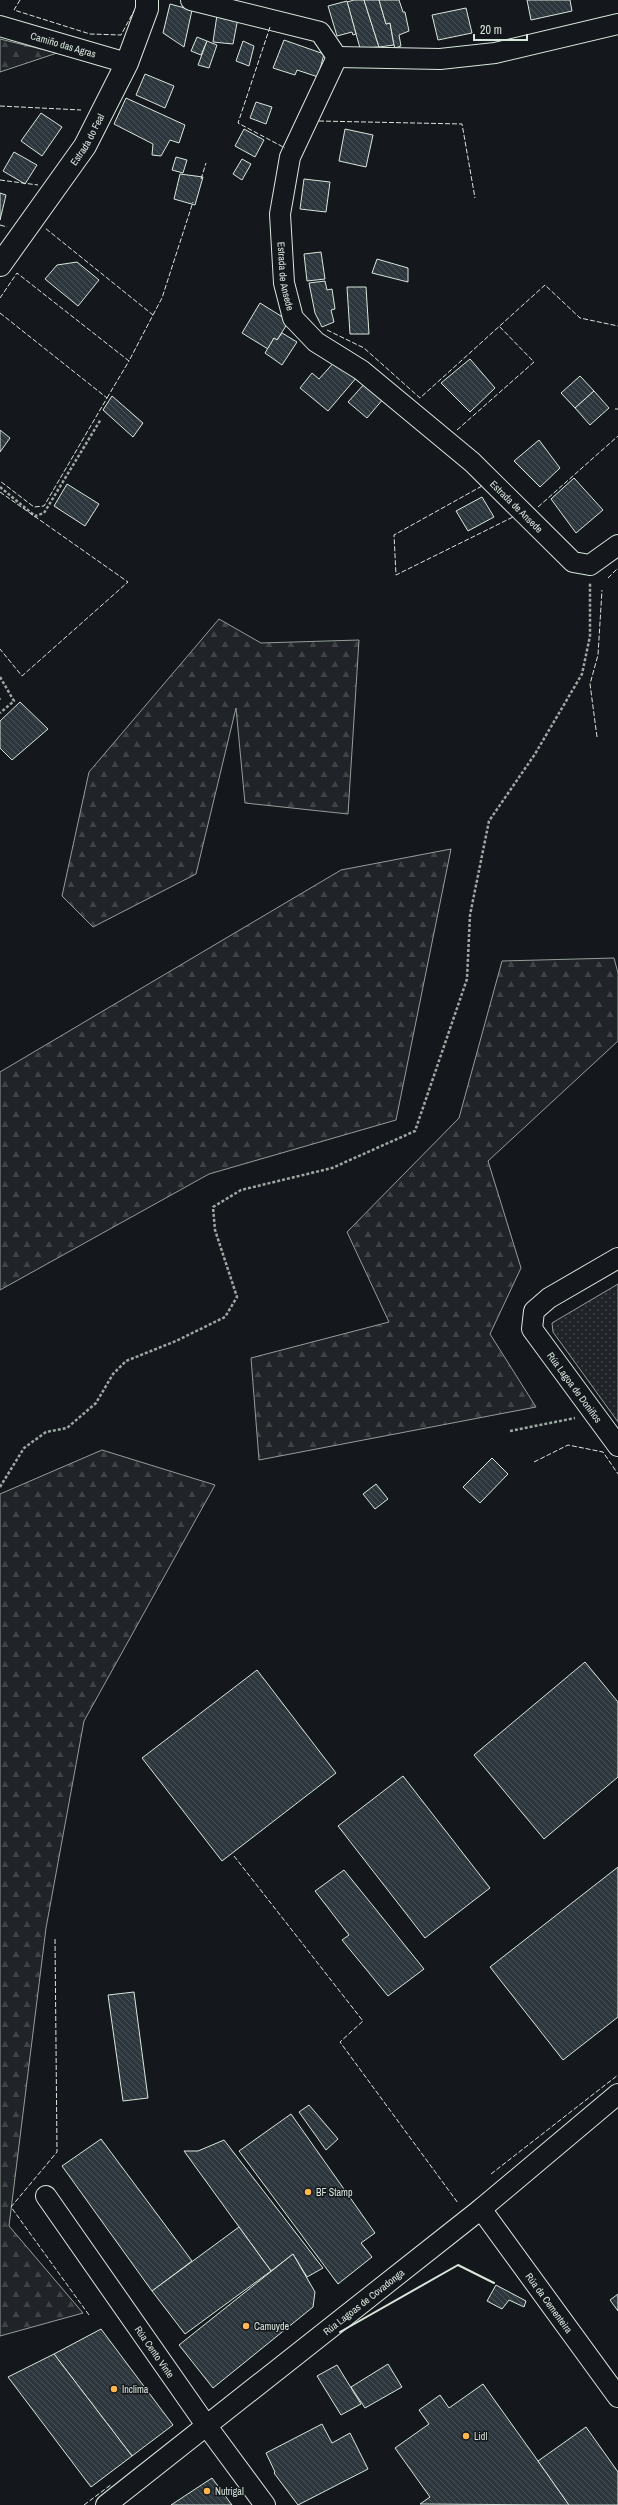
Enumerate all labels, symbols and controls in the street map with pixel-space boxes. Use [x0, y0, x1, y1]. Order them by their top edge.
scale bar [474, 16, 527, 42]
text: 20 m [480, 22, 502, 38]
street label: Camiño das Agras [29, 29, 98, 60]
street label: Estrada do Feal [67, 111, 107, 168]
street label: Estrada de Ansede [275, 241, 297, 312]
street label: Estrada de Ansede [487, 477, 546, 536]
street label: Rúa Lagoa de Doniños [545, 1349, 605, 1425]
place label: BF Stamp [316, 2186, 353, 2199]
marker: BF Stamp [303, 2187, 313, 2197]
street label: Rúa Lagoas de Covadonga [320, 2265, 407, 2338]
street label: Rúa da Cementeira [523, 2270, 576, 2336]
place label: Camuyde [254, 2320, 290, 2333]
marker: Camuyde [241, 2321, 251, 2331]
street label: Rúa Cento Vinte [132, 2323, 178, 2381]
place label: Inclima [122, 2383, 149, 2396]
marker: Inclima [109, 2384, 119, 2394]
place label: Lidl [474, 2430, 487, 2443]
marker: Lidl [461, 2431, 471, 2441]
place label: Nutrigal [215, 2485, 244, 2498]
marker: Nutrigal [202, 2486, 212, 2496]

